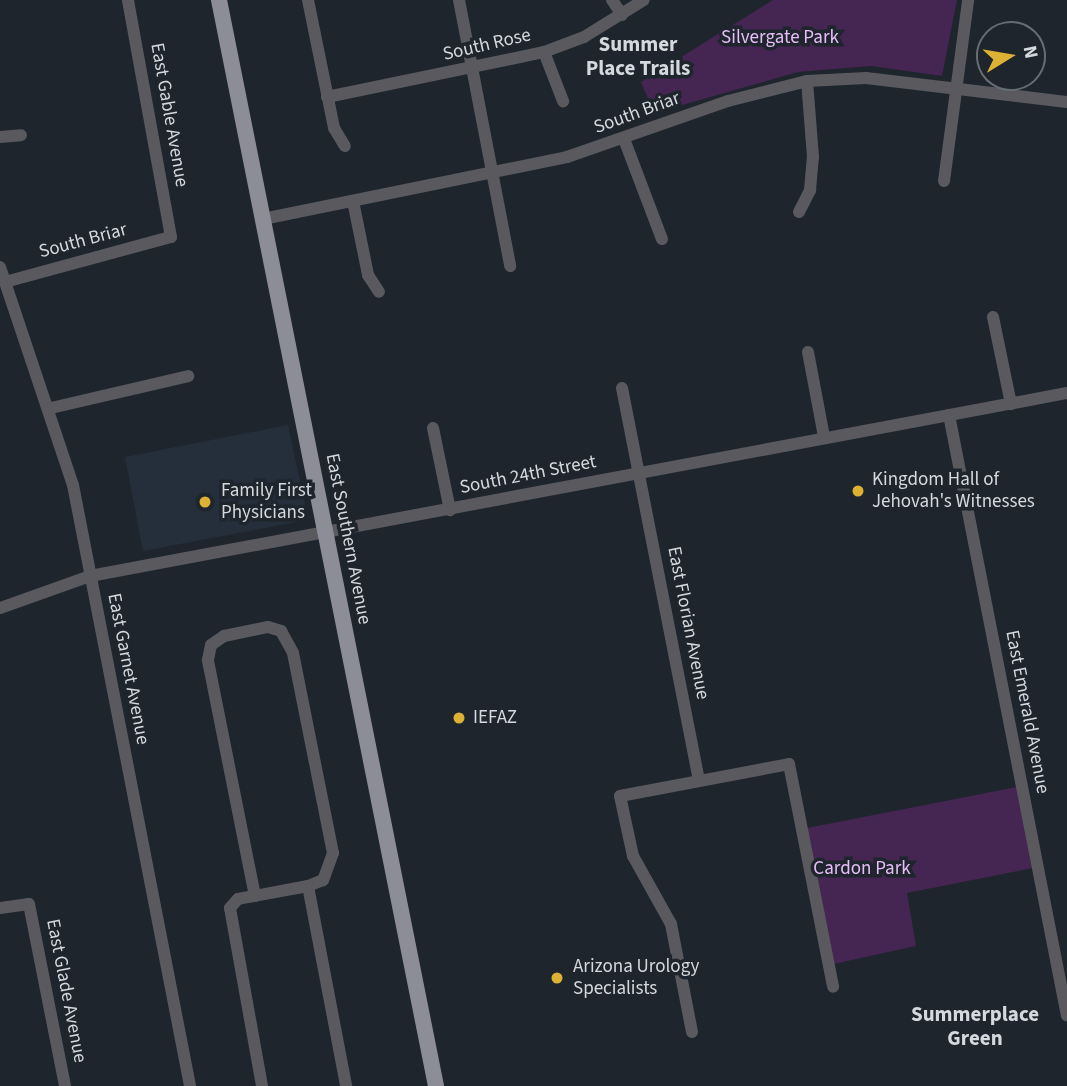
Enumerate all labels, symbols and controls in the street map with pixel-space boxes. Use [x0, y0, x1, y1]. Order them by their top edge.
north arrow [976, 21, 1046, 91]
street label: South Rose [441, 24, 533, 66]
park label: Silvergate Park [721, 27, 839, 49]
district label: Summer Place Trails [586, 31, 690, 81]
street label: East Gable Avenue [145, 41, 193, 189]
text: N [1016, 43, 1045, 61]
street label: South Briar [591, 87, 683, 139]
street label: South Briar [37, 218, 129, 264]
street label: South 24th Street [458, 451, 598, 499]
street label: East Southern Avenue [320, 452, 376, 626]
place label: Kingdom Hall of Jehovah's Witnesses [872, 469, 1035, 513]
place label: Family First Physicians [221, 480, 312, 524]
marker: Kingdom Hall of Jehovah's Witnesses [850, 483, 866, 499]
marker: Family First Physicians [195, 492, 215, 512]
street label: East Florian Avenue [662, 544, 714, 702]
street label: East Garnet Avenue [102, 591, 154, 747]
street label: East Emerald Avenue [1000, 628, 1054, 796]
place label: IEFAZ [473, 707, 517, 729]
marker: IEFAZ [451, 710, 467, 726]
park label: Cardon Park [813, 858, 911, 880]
street label: East Glade Avenue [41, 917, 91, 1065]
place label: Arizona Urology Specialists [573, 956, 699, 1000]
marker: Arizona Urology Specialists [547, 968, 567, 988]
district label: Summerplace Green [911, 1001, 1039, 1051]

